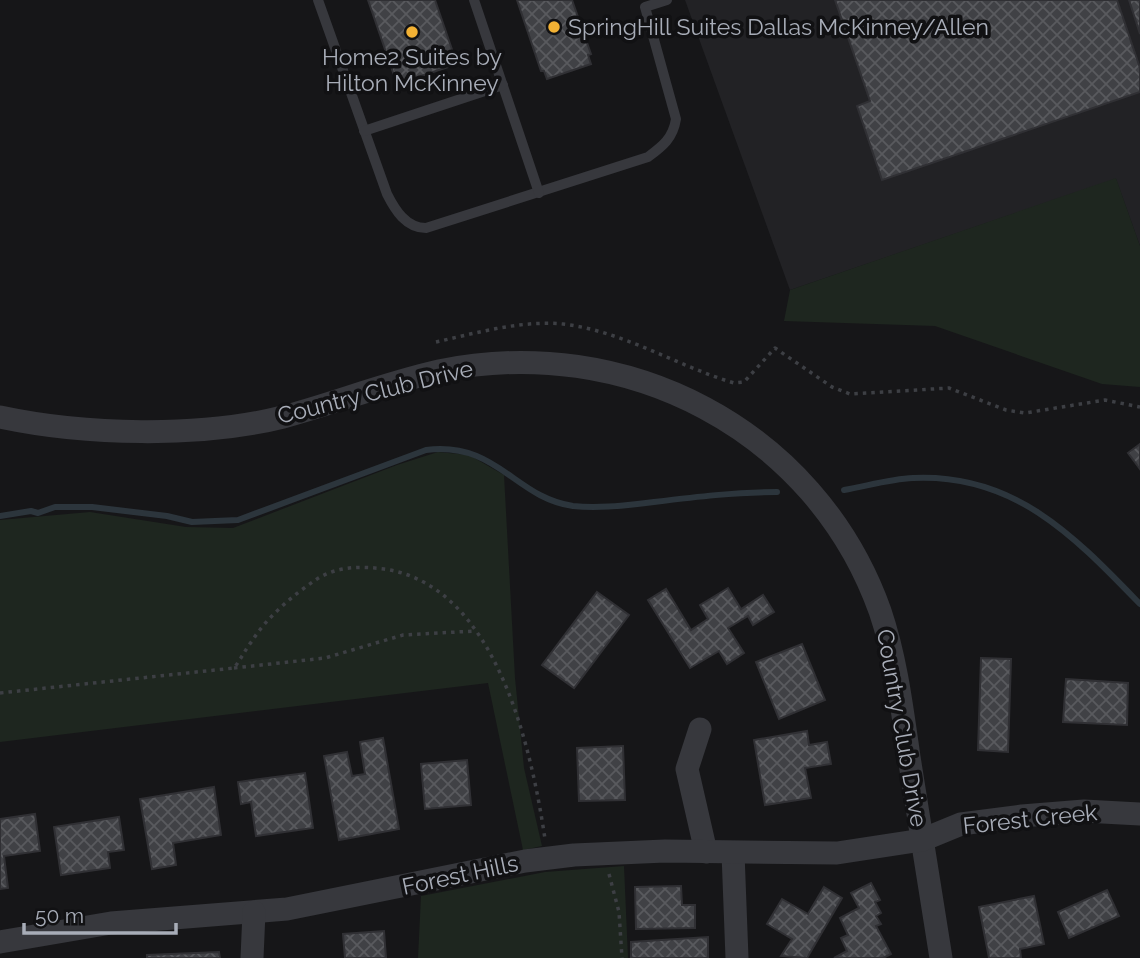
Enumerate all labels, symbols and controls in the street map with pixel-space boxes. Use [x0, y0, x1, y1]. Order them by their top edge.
place label: SpringHill Suites Dallas McKinney/Allen [568, 13, 989, 40]
marker: SpringHill Suites Dallas McKinney/Allen [546, 19, 562, 35]
marker: Home2 Suites by Hilton McKinney [404, 24, 420, 40]
place label: Home2 Suites by Hilton McKinney [322, 43, 502, 96]
street label: Country Club Drive [274, 354, 475, 429]
street label: Country Club Drive [872, 627, 933, 829]
street label: Forest Creek [961, 798, 1099, 839]
street label: Forest Hills [399, 849, 520, 900]
scale bar [24, 892, 177, 936]
text: 50 m [35, 903, 84, 928]

